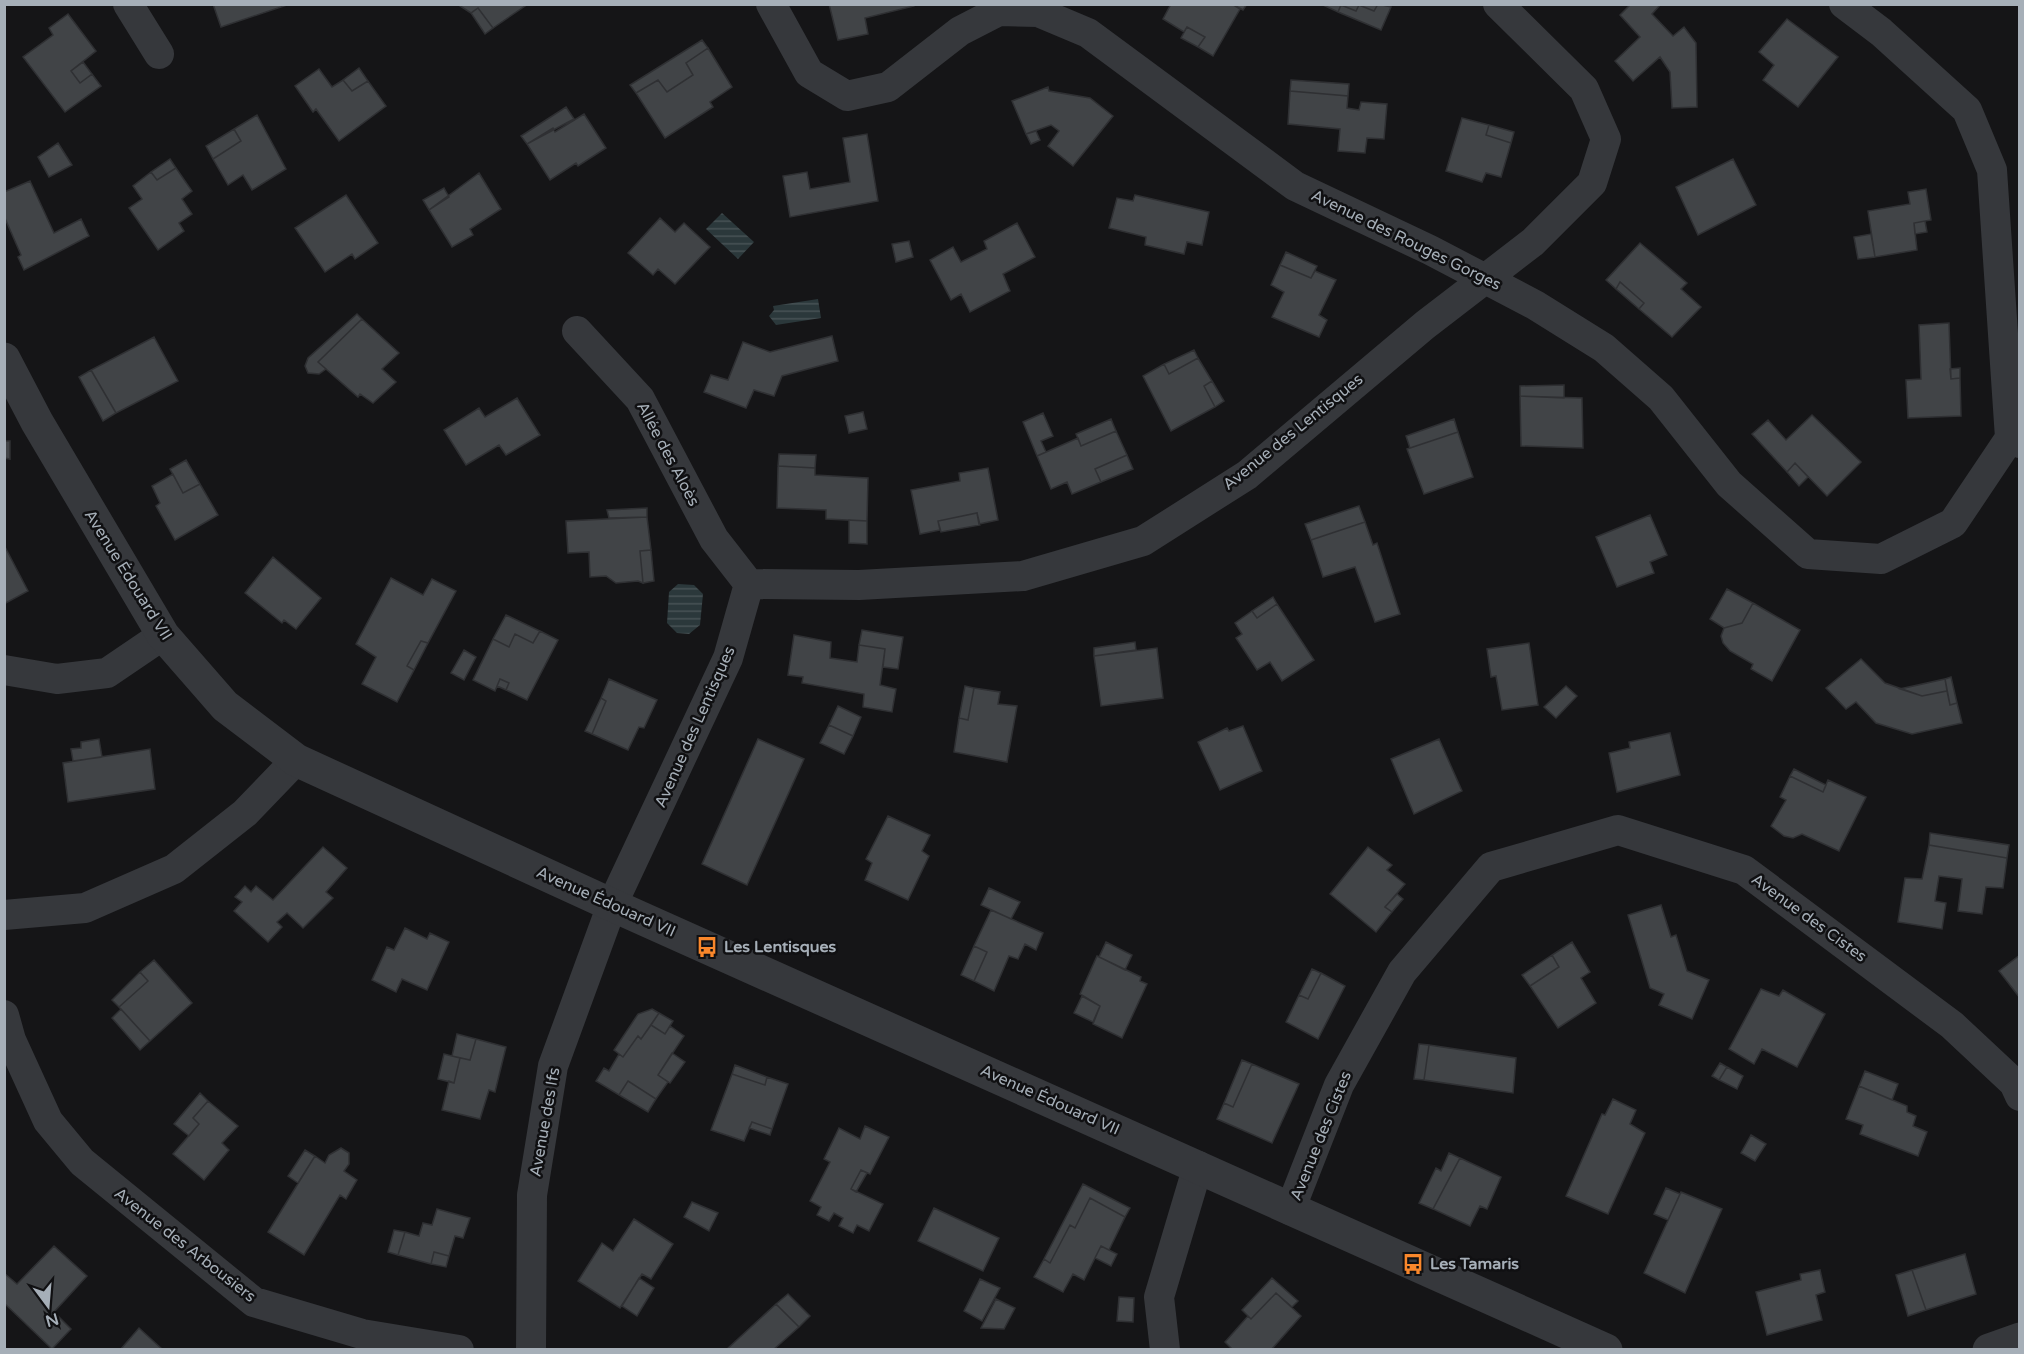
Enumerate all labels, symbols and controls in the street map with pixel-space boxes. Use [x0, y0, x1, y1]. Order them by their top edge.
street label: Avenue des Rouges Gorges [1308, 185, 1504, 295]
street label: Avenue des Lentisques [1219, 369, 1367, 495]
street label: Allée des Aloès [632, 398, 704, 510]
street label: Avenue Édouard VII [80, 506, 176, 644]
street label: Avenue des Lentisques [650, 643, 740, 811]
street label: Avenue Édouard VII [533, 862, 679, 942]
street label: Avenue des Cistes [1747, 869, 1871, 967]
bus stop icon: Les Lentisques [695, 935, 719, 959]
place label: Les Lentisques [724, 937, 837, 957]
street label: Avenue Édouard VII [977, 1060, 1123, 1140]
street label: Avenue des Ifs [526, 1066, 564, 1178]
street label: Avenue des Cistes [1286, 1068, 1356, 1204]
street label: Avenue des Arbousiers [110, 1183, 260, 1307]
bus stop icon: Les Tamaris [1401, 1252, 1425, 1276]
place label: Les Tamaris [1430, 1254, 1519, 1274]
north arrow [18, 1276, 78, 1336]
text: N [43, 1308, 61, 1331]

